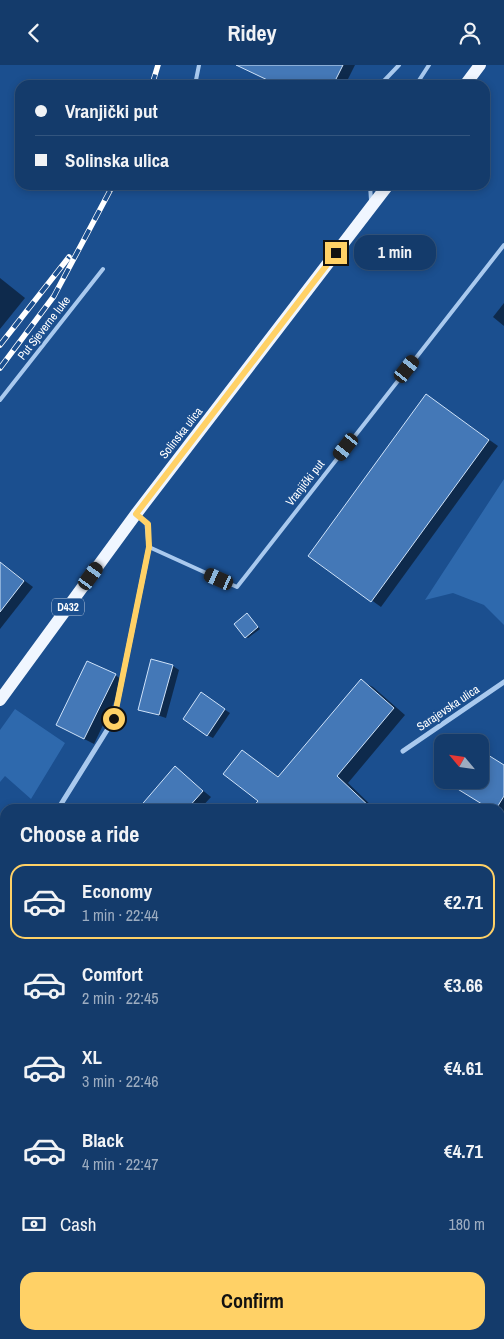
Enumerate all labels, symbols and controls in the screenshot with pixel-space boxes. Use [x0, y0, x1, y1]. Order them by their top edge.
text: Ridey [227, 18, 277, 48]
icon: back [20, 19, 48, 47]
icon: person [456, 19, 484, 47]
text: Vranjički put [65, 98, 158, 124]
text: Solinska ulica [65, 147, 169, 173]
callout: 1 min [354, 235, 436, 271]
text: 1 min [378, 241, 412, 263]
route end [325, 242, 347, 264]
street label: Put Sjeverne luke [14, 293, 74, 363]
car [391, 353, 422, 385]
street label: Solinska ulica [156, 404, 206, 462]
car [330, 431, 361, 463]
street label: Vranjički put [282, 456, 328, 509]
car [76, 559, 105, 593]
car [202, 566, 235, 592]
road number: D432 [52, 599, 84, 615]
street label: Sarajevska ulica [414, 681, 483, 735]
route start [103, 708, 125, 730]
north arrow [434, 734, 489, 789]
map controls [434, 734, 489, 789]
text: Choose a ride [20, 819, 139, 849]
text: Economy [82, 878, 152, 904]
icon: car [22, 879, 67, 924]
text: €2.71 [444, 889, 483, 915]
text: 1 min · 22:44 [82, 904, 159, 926]
text: Comfort [82, 961, 143, 987]
icon: car [22, 962, 67, 1007]
text: €3.66 [444, 972, 483, 998]
text: 2 min · 22:45 [82, 987, 159, 1009]
text: XL [82, 1044, 102, 1070]
icon: car [22, 1045, 67, 1090]
text: €4.61 [444, 1055, 483, 1081]
text: 3 min · 22:46 [82, 1070, 159, 1092]
text: Black [82, 1127, 124, 1153]
icon: car [22, 1128, 67, 1173]
text: €4.71 [444, 1138, 483, 1164]
text: 4 min · 22:47 [82, 1153, 159, 1175]
icon: cash [20, 1210, 48, 1238]
text: Cash [60, 1211, 96, 1237]
text: 180 m [449, 1213, 485, 1235]
button: Confirm [20, 1272, 485, 1330]

